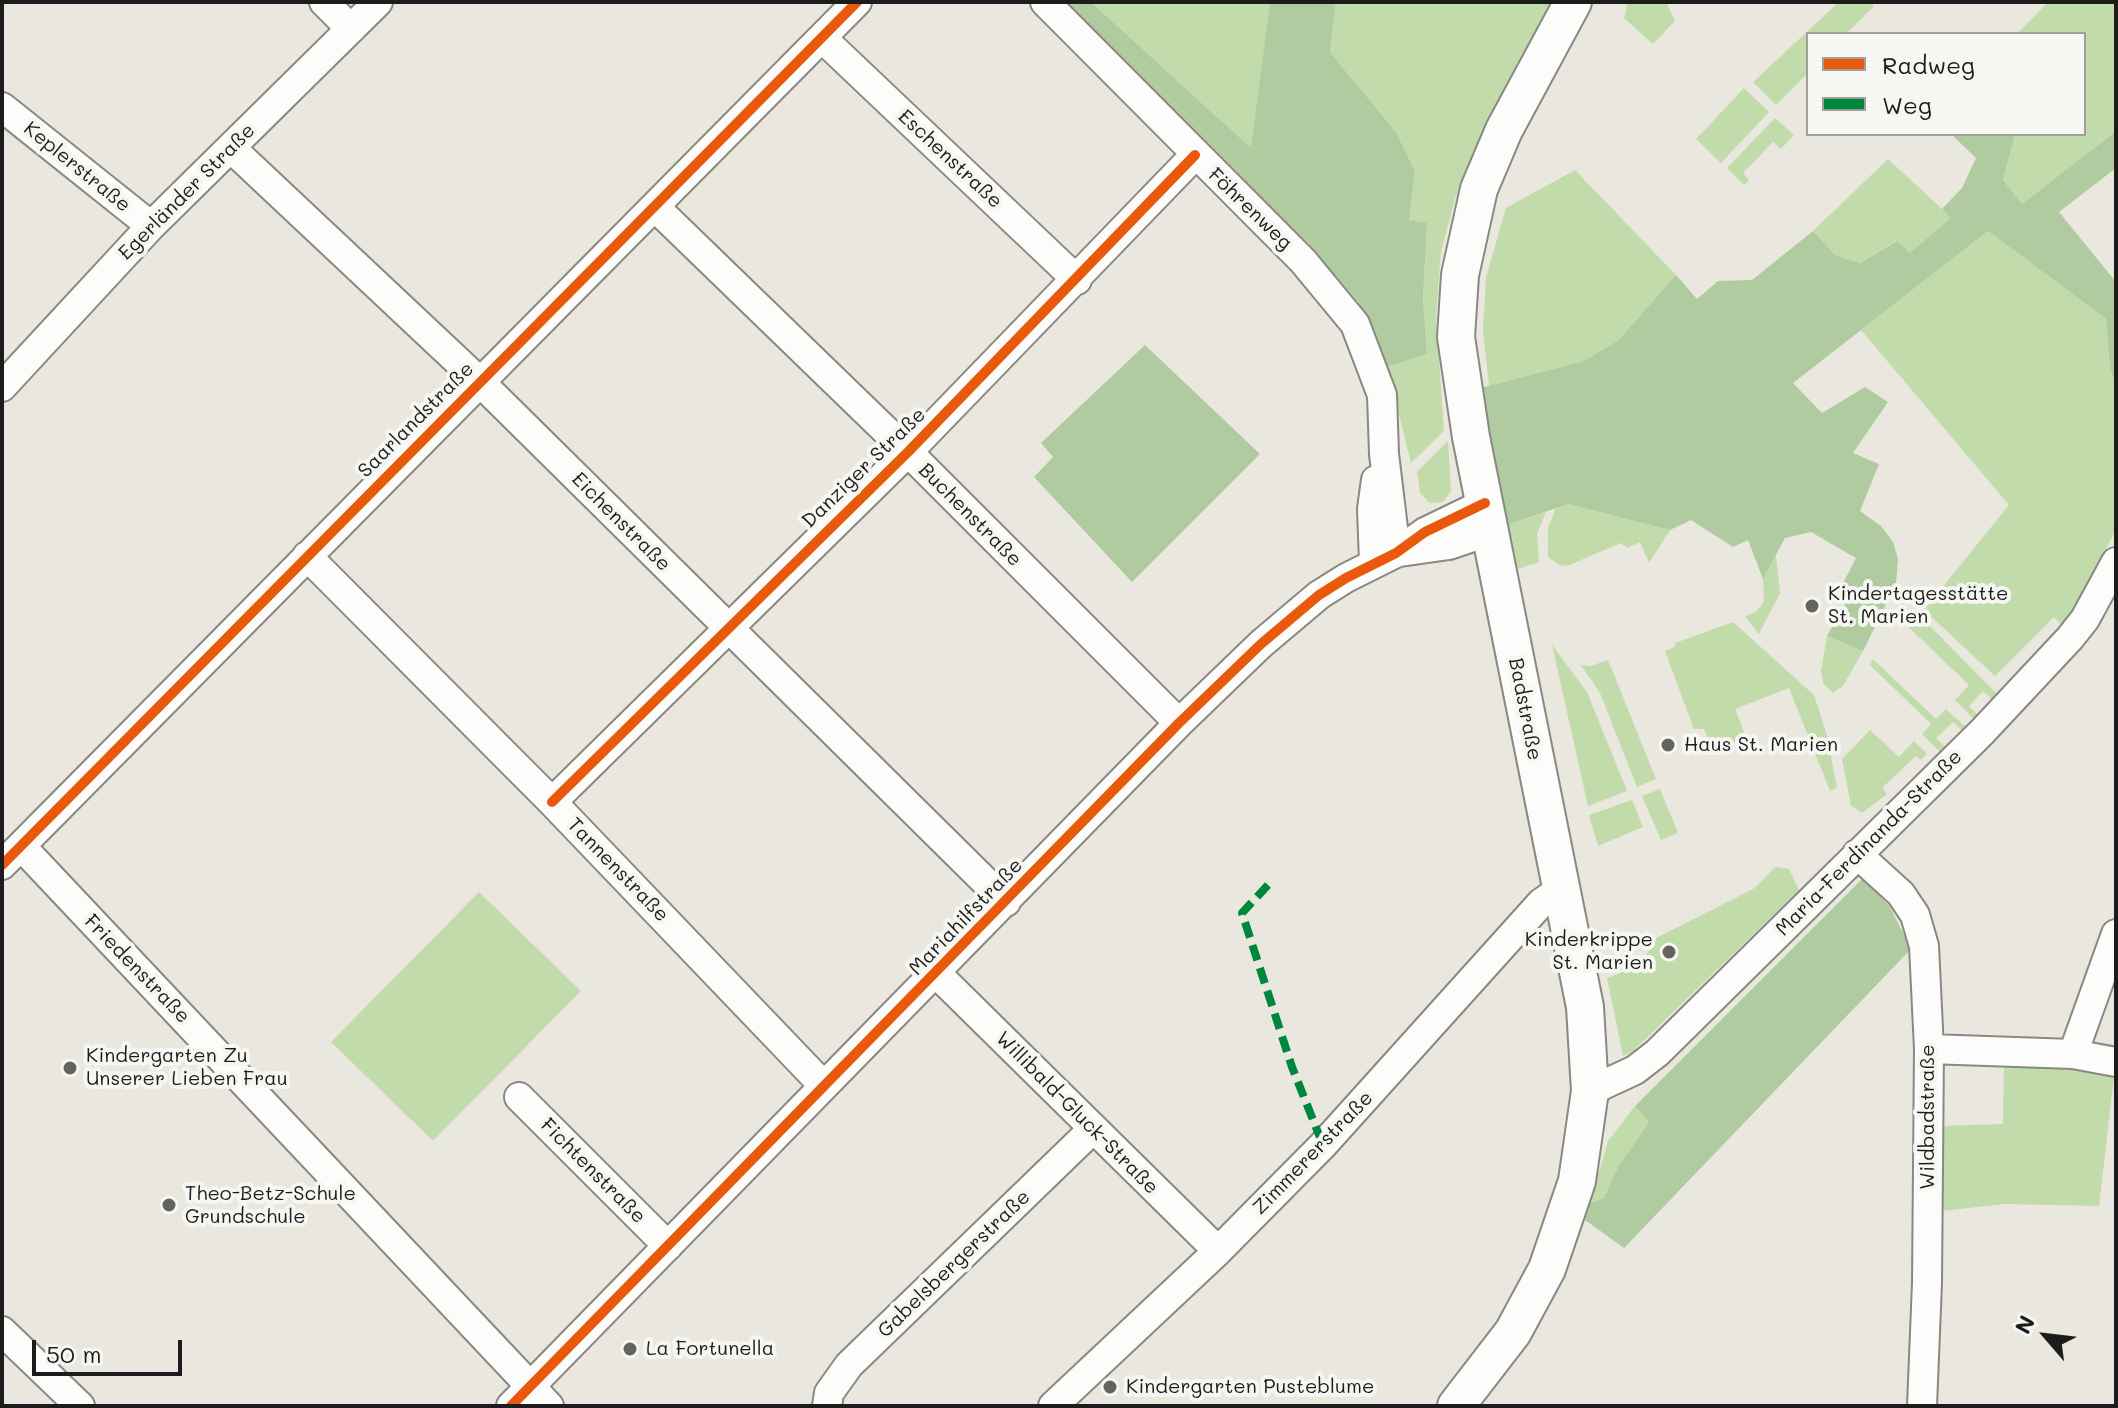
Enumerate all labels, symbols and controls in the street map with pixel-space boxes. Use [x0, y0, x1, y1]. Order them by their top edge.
legend [1806, 32, 2086, 136]
text: Radweg [1882, 49, 1975, 80]
text: Weg [1882, 89, 1932, 120]
street label: Eschenstraße [893, 105, 1007, 213]
street label: Keplerstraße [19, 117, 135, 217]
street label: Egerländer Straße [114, 119, 260, 265]
street label: Föhrenweg [1203, 163, 1297, 255]
street label: Saarlandstraße [353, 357, 479, 483]
street label: Danziger Straße [797, 403, 931, 533]
street label: Buchenstraße [913, 458, 1027, 572]
street label: Eichenstraße [566, 467, 676, 577]
place label: Kindertagesstätte St. Marien [1828, 582, 2008, 629]
marker: Kindertagesstätte St. Marien [1803, 597, 1821, 615]
street label: Badstraße [1503, 656, 1547, 762]
place label: Haus St. Marien [1684, 733, 1838, 757]
marker: Haus St. Marien [1659, 736, 1677, 754]
street label: Maria-Ferdinanda-Straße [1771, 745, 1967, 941]
street label: Tannenstraße [562, 813, 674, 927]
street label: Mariahilfstraße [904, 854, 1028, 980]
street label: Friedenstraße [79, 910, 195, 1028]
place label: Kinderkrippe St. Marien [1525, 928, 1653, 975]
marker: Kinderkrippe St. Marien [1660, 943, 1678, 961]
street label: Willibald-Gluck-Straße [991, 1027, 1163, 1199]
place label: Kindergarten Zu Unserer Lieben Frau [86, 1044, 288, 1091]
street label: Wildbadstraße [1916, 1044, 1940, 1190]
marker: Kindergarten Zu Unserer Lieben Frau [61, 1059, 79, 1077]
street label: Zimmererstraße [1248, 1086, 1378, 1220]
street label: Fichtenstraße [535, 1113, 651, 1229]
place label: Theo-Betz-Schule Grundschule [185, 1182, 356, 1229]
street label: Gabelsbergerstraße [873, 1185, 1035, 1343]
marker: Theo-Betz-Schule Grundschule [160, 1196, 178, 1214]
north arrow [2006, 1296, 2086, 1376]
text: N [2008, 1310, 2041, 1339]
scale bar [36, 1324, 186, 1374]
place label: La Fortunella [646, 1337, 774, 1361]
text: 50 m [46, 1338, 102, 1369]
marker: La Fortunella [621, 1340, 639, 1358]
place label: Kindergarten Pusteblume [1126, 1375, 1374, 1399]
marker: Kindergarten Pusteblume [1101, 1378, 1119, 1396]

